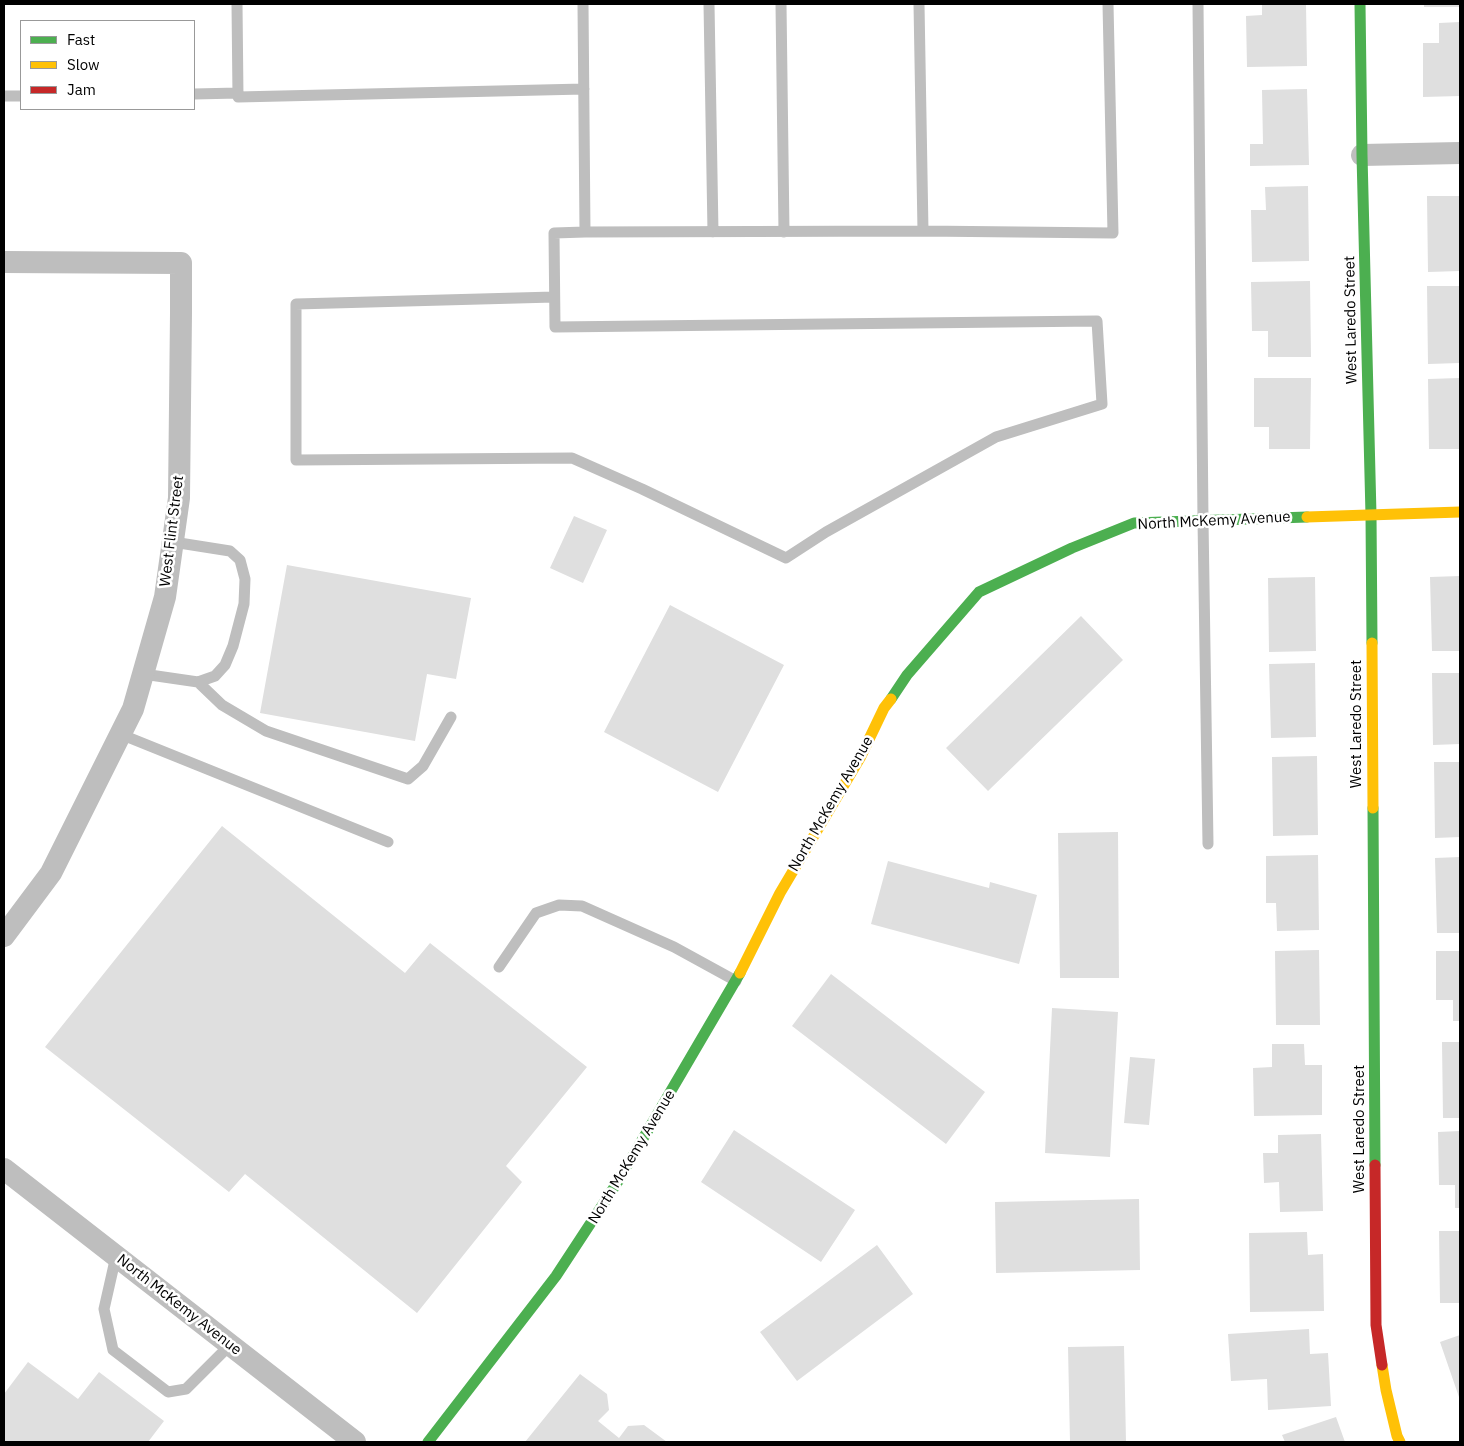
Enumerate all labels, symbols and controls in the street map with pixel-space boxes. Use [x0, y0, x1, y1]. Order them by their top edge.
legend [20, 20, 195, 110]
text: Fast [67, 30, 95, 49]
text: Slow [67, 55, 100, 74]
text: Jam [67, 80, 96, 99]
street label: West Laredo Street [1341, 256, 1361, 384]
street label: West Flint Street [156, 474, 188, 588]
street label: North McKemy Avenue [1137, 508, 1291, 534]
street label: West Laredo Street [1348, 660, 1366, 788]
street label: North McKemy Avenue [785, 733, 877, 875]
street label: West Laredo Street [1351, 1065, 1369, 1193]
street label: North McKemy Avenue [585, 1087, 679, 1227]
street label: North McKemy Avenue [113, 1251, 245, 1359]

